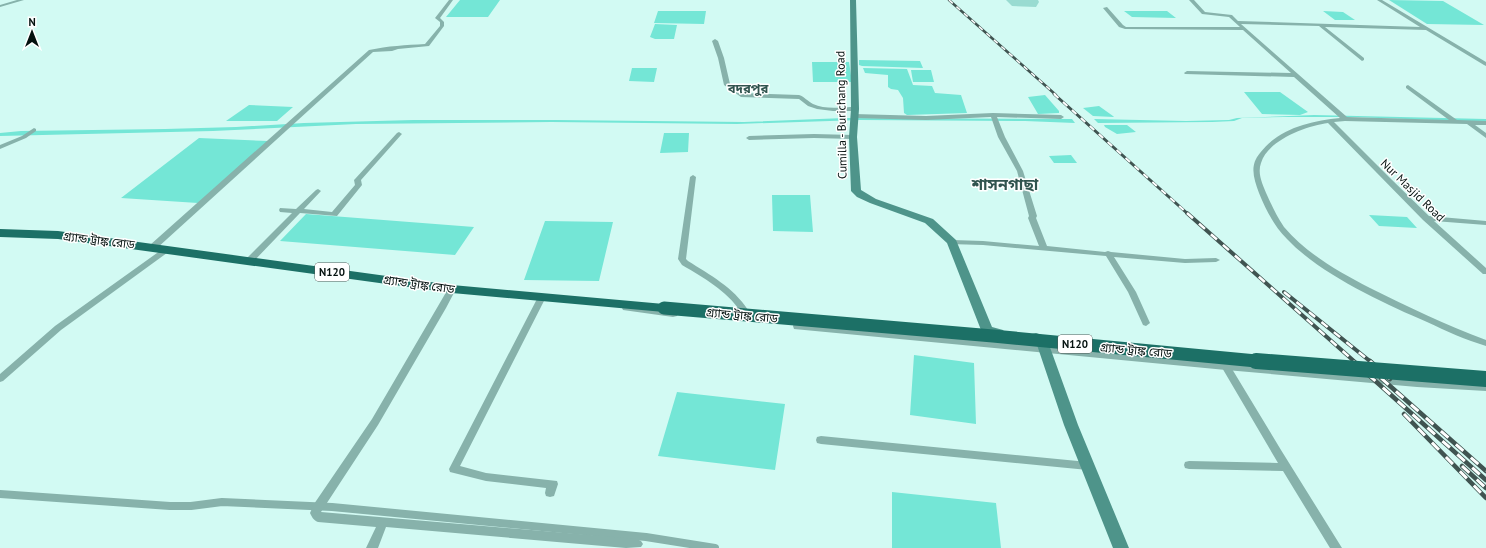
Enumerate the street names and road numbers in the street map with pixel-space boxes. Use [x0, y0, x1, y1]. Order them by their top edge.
street label: Cumilla - Burichang Road [832, 51, 850, 179]
street label: Nur Masjid Road [1378, 155, 1448, 225]
street label: গ্র্যান্ড ট্রাঙ্ক রোড [62, 228, 136, 252]
road number: N120 [315, 263, 349, 281]
street label: গ্র্যান্ড ট্রাঙ্ক রোড [382, 272, 456, 297]
street label: গ্র্যান্ড ট্রাঙ্ক রোড [705, 304, 779, 326]
road number: N120 [1058, 335, 1092, 353]
street label: গ্র্যান্ড ট্রাঙ্ক রোড [1099, 339, 1173, 361]

